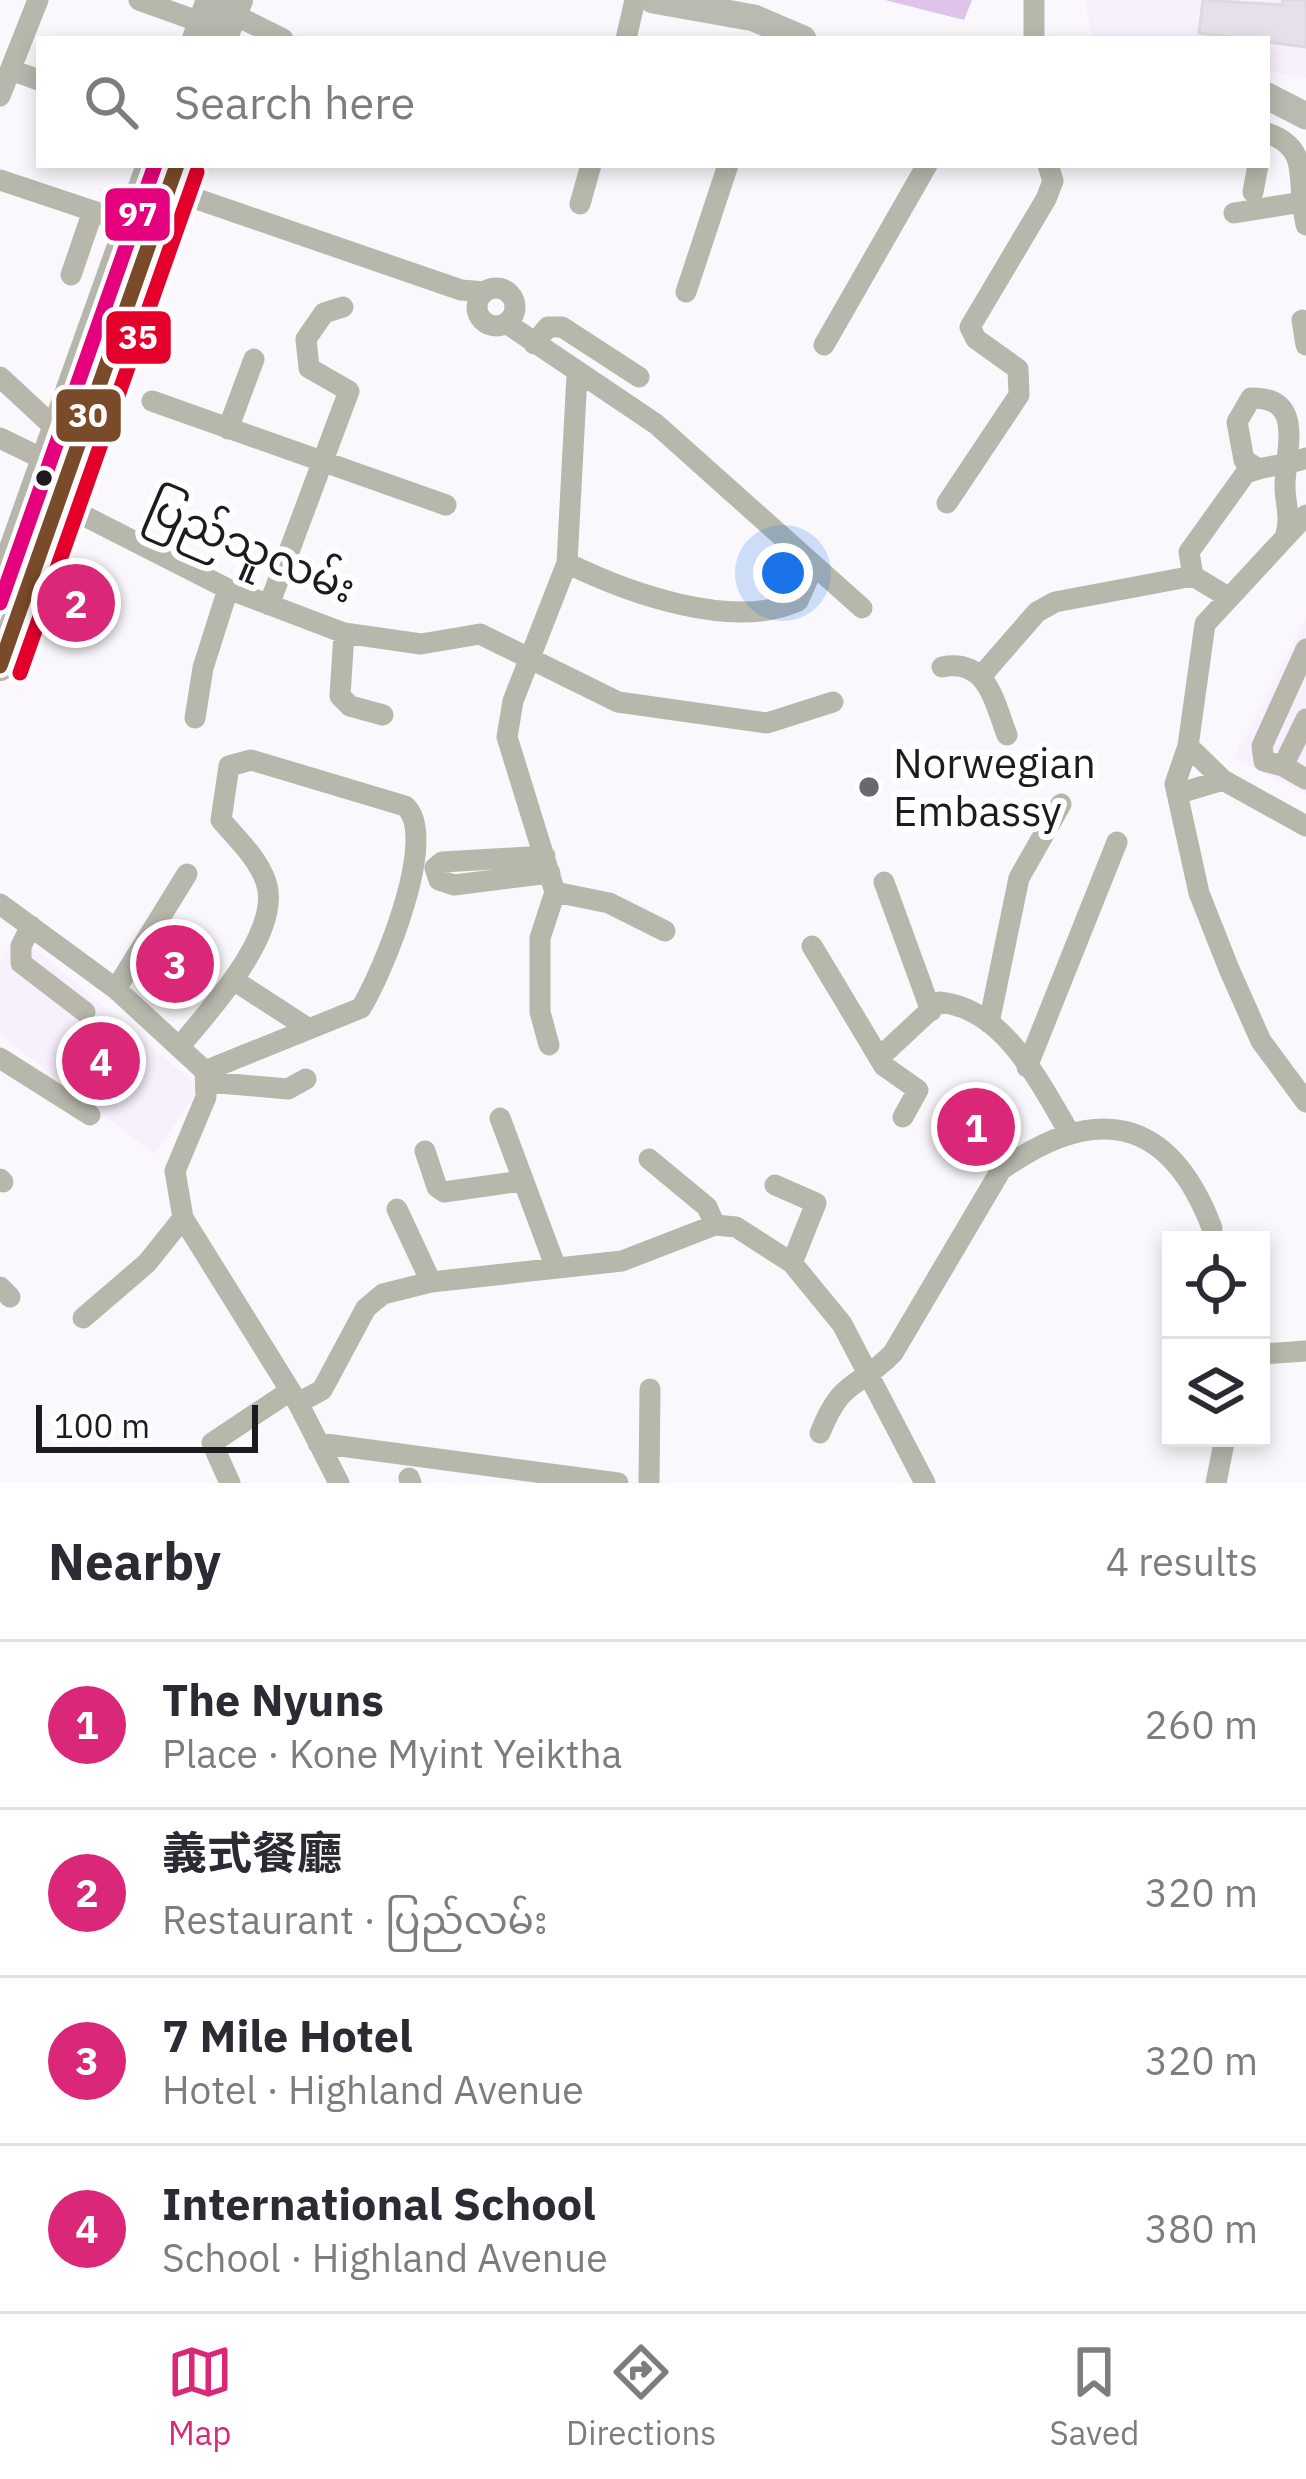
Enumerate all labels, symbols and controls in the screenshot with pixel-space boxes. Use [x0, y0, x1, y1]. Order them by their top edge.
search box [36, 36, 1270, 168]
icon: search [78, 69, 144, 135]
text: Search here [174, 73, 415, 131]
line badge: 97 [103, 186, 172, 243]
text: 97 [118, 192, 158, 235]
line badge: 35 [104, 309, 173, 366]
text: 35 [118, 315, 158, 358]
line badge: 30 [54, 387, 123, 444]
text: 30 [68, 393, 108, 436]
unlabelled marker [33, 467, 55, 489]
street label: ပြည်သူလမ်း [135, 478, 364, 623]
your location [753, 543, 813, 603]
pin: 2 [37, 558, 115, 648]
place label: Norwegian Embassy [893, 735, 1096, 838]
marker: Norwegian Embassy [856, 774, 882, 800]
pin: 3 [136, 919, 214, 1009]
pin: 4 [62, 1016, 140, 1106]
pin: 1 [937, 1082, 1015, 1172]
map controls [1162, 1231, 1270, 1447]
button: locate [1162, 1231, 1270, 1339]
button: layers [1162, 1339, 1270, 1447]
scale bar [36, 1399, 258, 1452]
text: 100 m [54, 1404, 150, 1447]
text: Nearby [48, 1528, 221, 1594]
text: 4 results [1106, 1536, 1258, 1587]
text: The Nyuns [162, 1670, 384, 1728]
text: 1 [75, 1699, 99, 1750]
text: 260 m [1145, 1699, 1258, 1750]
text: Place · Kone Myint Yeiktha [162, 1728, 622, 1779]
text: 義式餐廳 [162, 1823, 342, 1881]
text: 2 [75, 1867, 99, 1918]
text: 320 m [1145, 1867, 1258, 1918]
text: Restaurant · ပြည်လမ်း [162, 1894, 547, 1945]
text: 7 Mile Hotel [162, 2006, 413, 2064]
text: 3 [75, 2035, 99, 2086]
text: 320 m [1145, 2035, 1258, 2086]
text: Hotel · Highland Avenue [162, 2064, 584, 2115]
text: International School [162, 2174, 596, 2232]
text: 4 [75, 2203, 99, 2254]
text: 380 m [1145, 2203, 1258, 2254]
text: School · Highland Avenue [162, 2232, 608, 2283]
tab: Map [167, 2339, 233, 2454]
tab: Directions [566, 2339, 716, 2454]
tab: Saved [1050, 2339, 1139, 2454]

